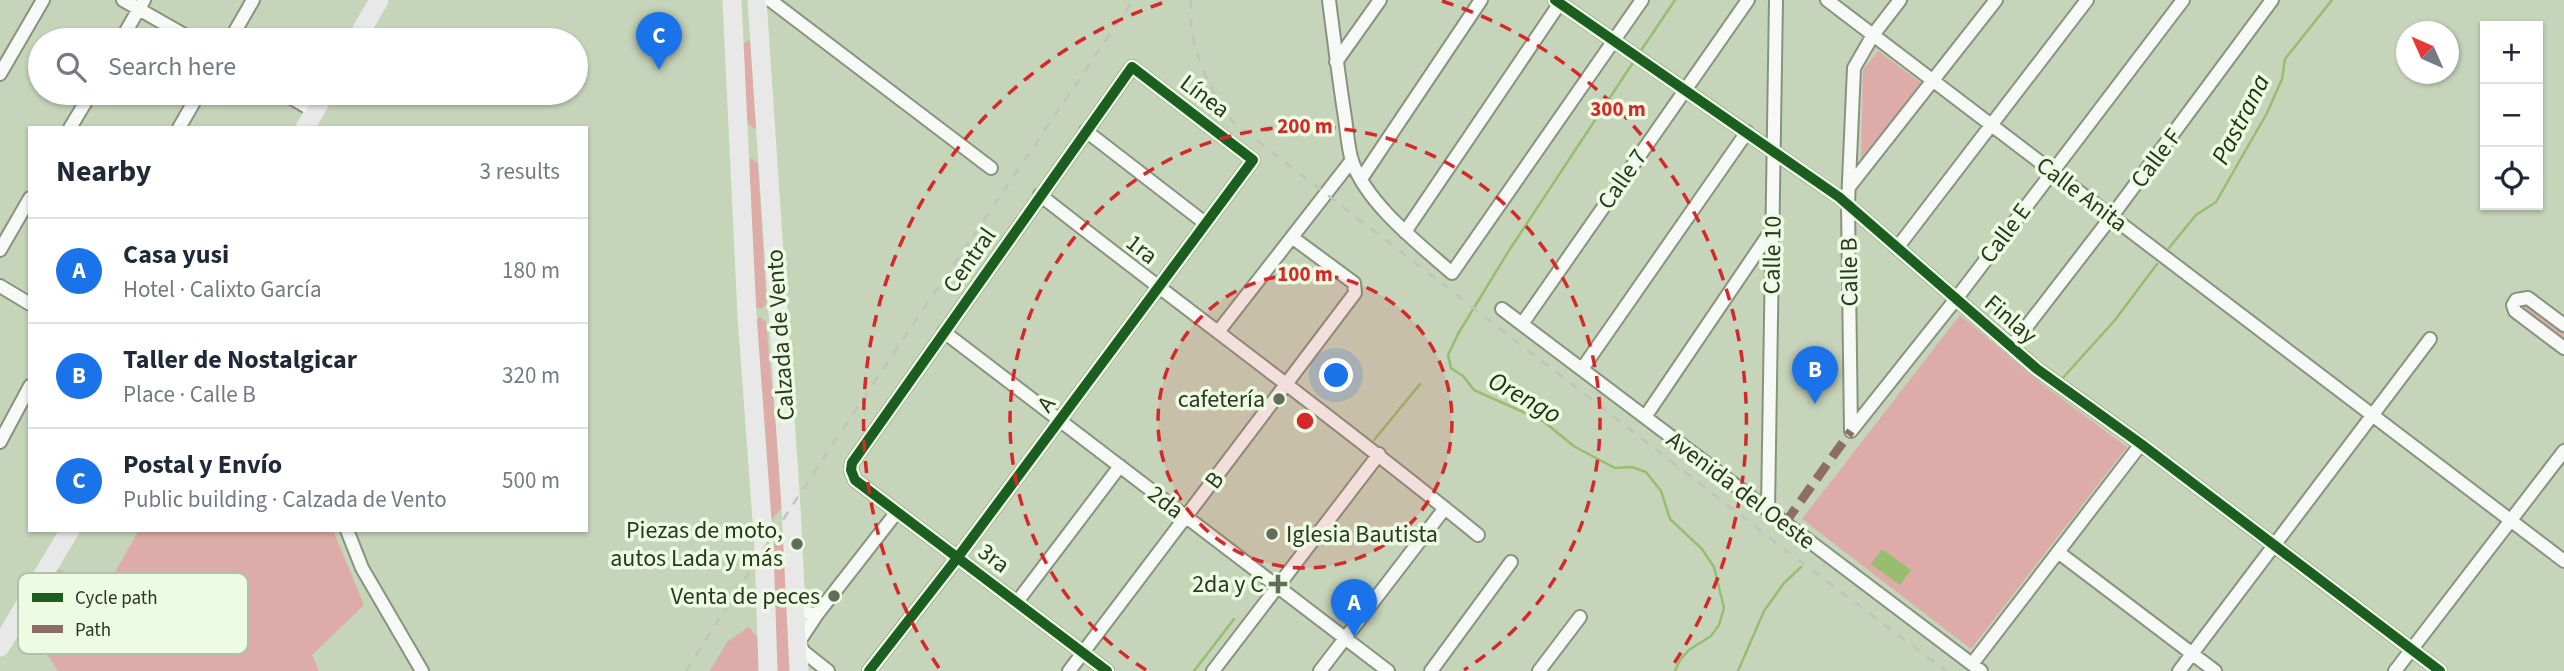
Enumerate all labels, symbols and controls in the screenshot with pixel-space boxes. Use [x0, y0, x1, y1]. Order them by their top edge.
pin: C [636, 12, 682, 70]
north arrow [2396, 21, 2459, 84]
map controls [2480, 21, 2543, 210]
button: + [2480, 21, 2543, 84]
search box [28, 28, 588, 105]
icon: search [52, 48, 90, 86]
text: Search here [108, 48, 236, 85]
street label: Línea [1172, 66, 1237, 127]
water label: Pastrana [2202, 68, 2279, 171]
button: − [2480, 84, 2543, 147]
text: 300 m [1590, 94, 1646, 124]
text: 200 m [1277, 111, 1333, 141]
street label: Calle F [2122, 121, 2190, 195]
street label: Calle 7 [1589, 142, 1656, 217]
button: locate [2480, 147, 2543, 210]
street label: Calle Anita [2029, 148, 2135, 240]
text: Nearby [56, 150, 151, 193]
text: 3 results [480, 155, 560, 188]
street label: Calle E [1971, 196, 2040, 271]
street label: Calle 10 [1754, 215, 1791, 295]
street label: Central [934, 220, 1005, 300]
street label: 1ra [1118, 226, 1165, 273]
text: Casa yusi [123, 236, 229, 273]
street label: Calle B [1831, 237, 1868, 307]
street label: Calzada de Vento [757, 248, 804, 422]
text: A [72, 254, 86, 287]
text: 180 m [502, 254, 560, 287]
text: 100 m [1277, 259, 1333, 289]
text: Hotel · Calixto García [123, 273, 321, 306]
street label: Finlay [1976, 286, 2045, 352]
text: Taller de Nostalgicar [123, 341, 357, 378]
pin: B [1792, 346, 1838, 404]
your location [1319, 358, 1353, 392]
text: B [72, 359, 86, 392]
text: 320 m [502, 359, 560, 392]
water label: Orengo [1482, 362, 1568, 433]
text: Place · Calle B [123, 378, 256, 411]
place label: cafetería [1178, 382, 1265, 417]
street label: A [1028, 389, 1064, 420]
marker: cafetería [1271, 391, 1287, 407]
centre of rings [1293, 409, 1317, 433]
street label: Avenida del Oeste [1659, 423, 1822, 558]
text: Postal y Envío [123, 446, 282, 483]
text: C [72, 464, 86, 497]
text: 500 m [502, 464, 560, 497]
street label: B [1196, 464, 1233, 496]
street label: 2da [1140, 477, 1191, 528]
text: Public building · Calzada de Vento [123, 483, 447, 516]
place label: Piezas de moto, autos Lada y más [610, 513, 783, 576]
place label: Iglesia Bautista [1286, 517, 1438, 552]
marker: Iglesia Bautista [1264, 526, 1280, 542]
street label: 3ra [970, 535, 1017, 582]
marker: Piezas de moto, autos Lada y más [789, 536, 805, 552]
place label: 2da y C [1192, 567, 1264, 602]
legend [18, 573, 248, 654]
marker: 2da y C [1270, 576, 1286, 592]
place label: Venta de peces [671, 579, 820, 614]
pin: A [1331, 579, 1377, 637]
text: Cycle path [75, 585, 157, 612]
marker: Venta de peces [826, 588, 842, 604]
text: Path [75, 617, 111, 644]

